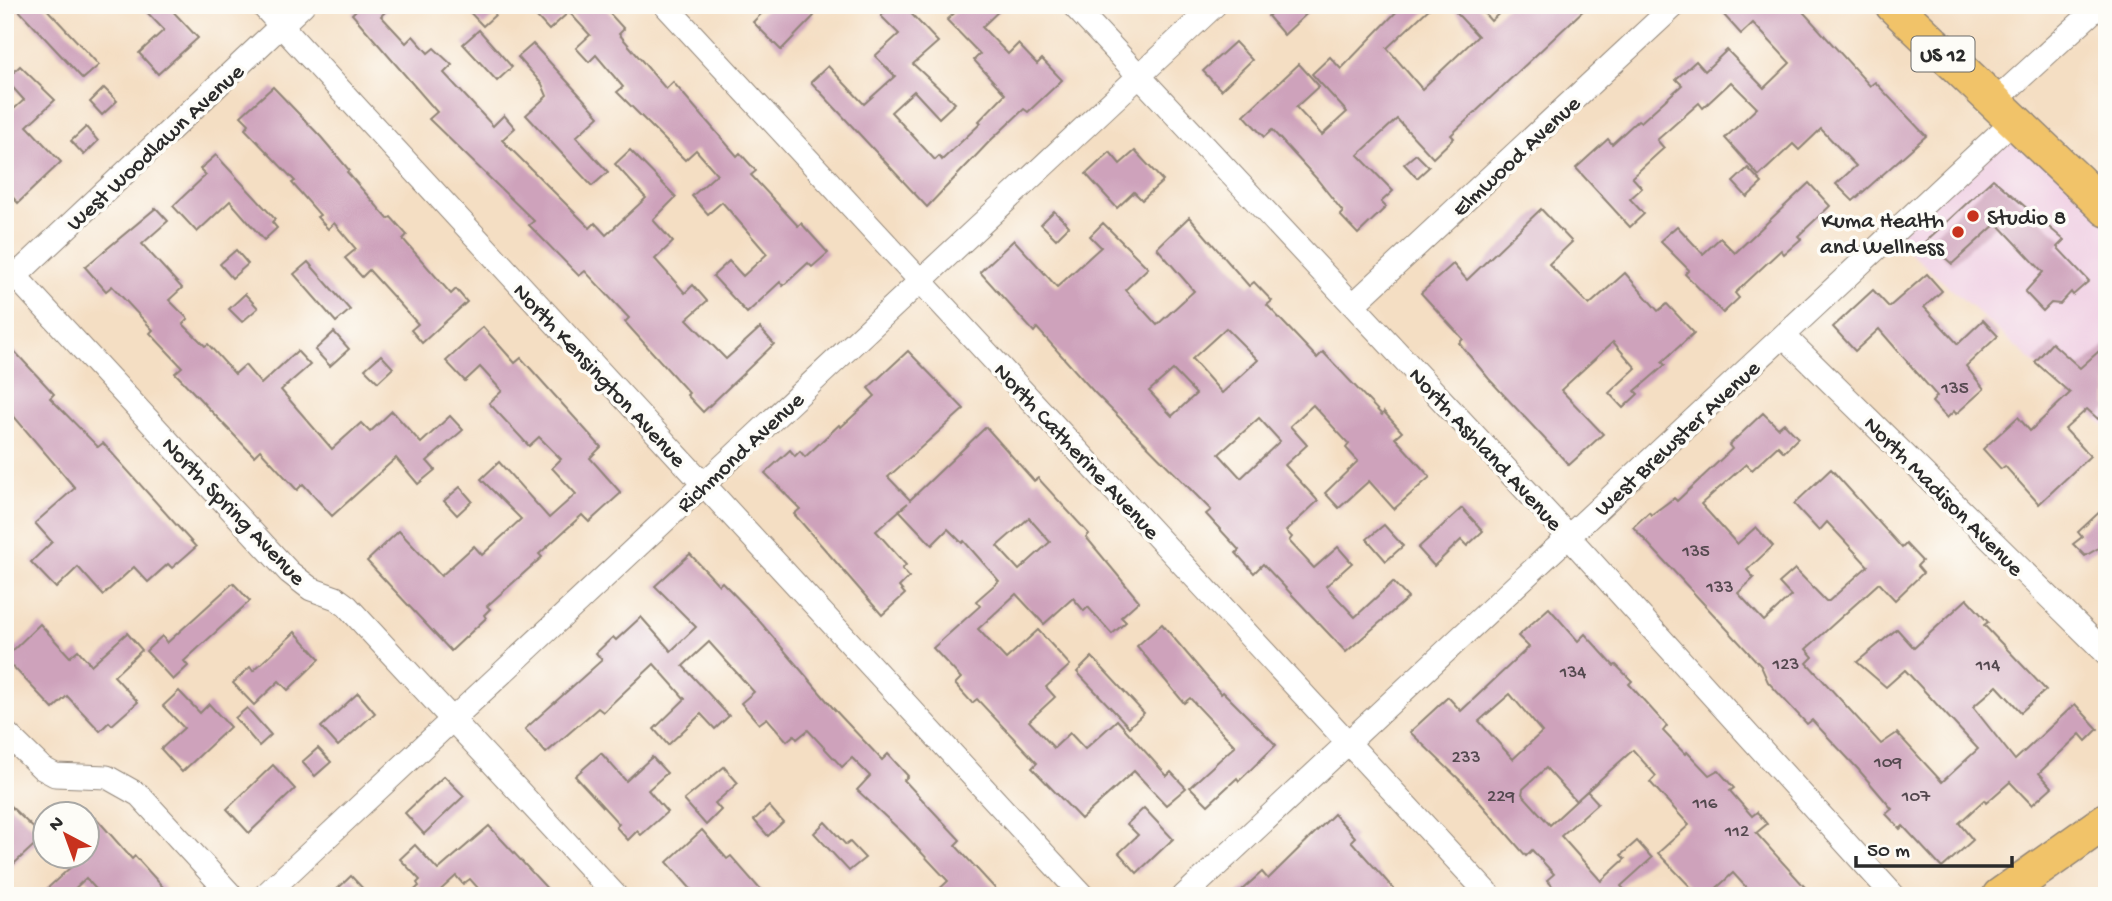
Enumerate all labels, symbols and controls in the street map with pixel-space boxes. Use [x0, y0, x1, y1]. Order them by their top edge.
road number: US 12 [1912, 36, 1974, 72]
street label: West Woodlawn Avenue [62, 59, 252, 238]
street label: Elmwood Avenue [1448, 90, 1588, 224]
place label: Studio 8 [1987, 206, 2066, 233]
marker: Studio 8 [1965, 208, 1981, 224]
place label: Kuma Health and Wellness [1820, 209, 1945, 262]
marker: Kuma Health and Wellness [1950, 224, 1966, 240]
street label: North Kensington Avenue [506, 279, 692, 475]
street label: West Brewster Avenue [1590, 355, 1768, 523]
street label: North Catherine Avenue [987, 358, 1165, 547]
street label: North Ashland Avenue [1402, 363, 1568, 538]
house number: 135 [1940, 378, 1969, 401]
street label: Richmond Avenue [672, 387, 812, 520]
street label: North Madison Avenue [1857, 412, 2029, 584]
street label: North Spring Avenue [155, 433, 311, 593]
house number: 135 [1681, 541, 1710, 564]
house number: 133 [1705, 577, 1734, 600]
house number: 123 [1772, 654, 1800, 677]
house number: 114 [1975, 655, 2000, 678]
house number: 134 [1559, 662, 1586, 685]
house number: 233 [1451, 747, 1481, 770]
house number: 109 [1873, 752, 1902, 775]
house number: 229 [1487, 786, 1516, 809]
house number: 107 [1901, 786, 1931, 809]
house number: 116 [1692, 793, 1718, 816]
north arrow [32, 800, 102, 870]
text: N [45, 812, 69, 838]
house number: 112 [1724, 821, 1749, 844]
scale bar [1856, 824, 2012, 868]
text: 50 m [1867, 840, 1910, 865]

